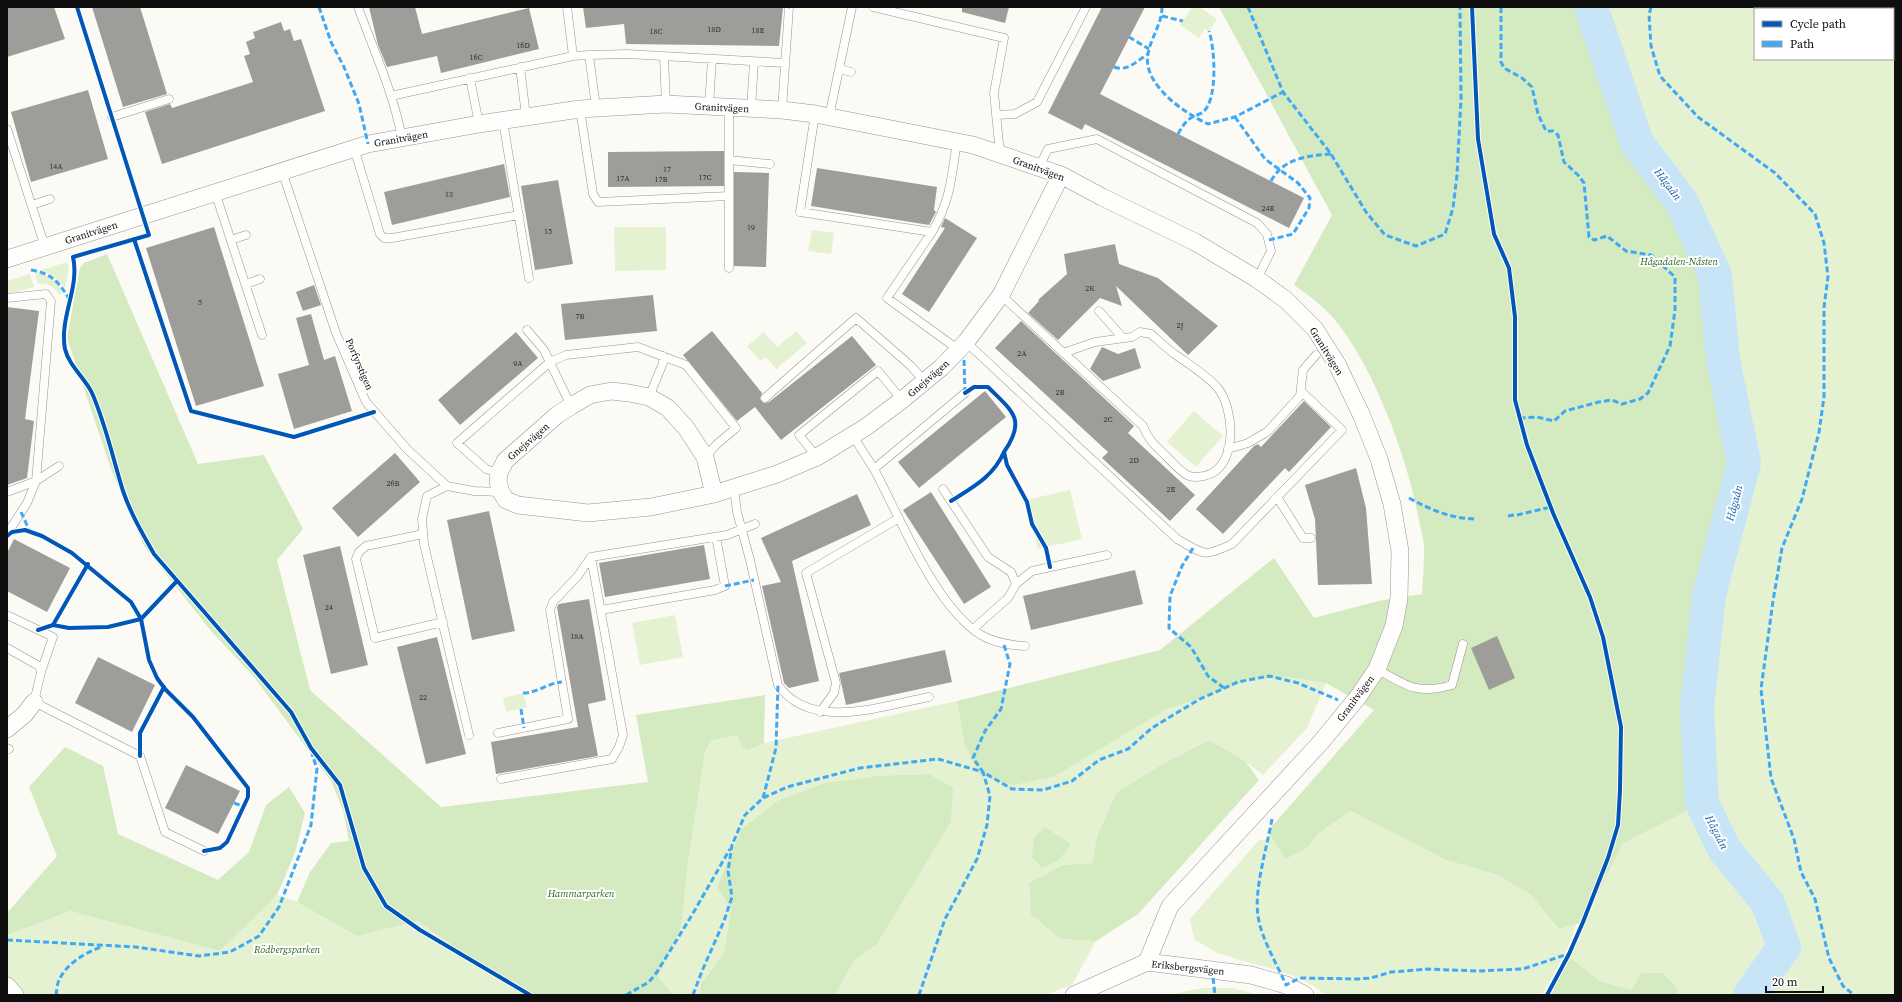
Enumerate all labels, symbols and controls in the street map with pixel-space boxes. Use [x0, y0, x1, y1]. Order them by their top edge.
legend [1754, 8, 1894, 60]
text: Cycle path [1790, 16, 1846, 32]
house number: 18D [707, 24, 721, 35]
house number: 18E [752, 25, 765, 36]
house number: 18C [649, 26, 663, 37]
text: Path [1790, 36, 1814, 52]
house number: 16D [516, 40, 530, 51]
house number: 16C [469, 52, 483, 63]
street label: Granitvägen [694, 100, 750, 115]
street label: Granitvägen [373, 127, 429, 150]
street label: Granitvägen [1011, 153, 1067, 184]
house number: 14A [49, 161, 63, 172]
house number: 17 [663, 164, 671, 175]
water label: Hågaån [1650, 164, 1685, 204]
house number: 17C [698, 172, 712, 183]
house number: 17A [616, 173, 630, 184]
house number: 17B [654, 174, 668, 185]
house number: 13 [445, 189, 453, 200]
house number: 24E [1262, 203, 1275, 214]
street label: Granitvägen [63, 218, 119, 247]
house number: 19 [747, 222, 755, 233]
house number: 15 [544, 226, 552, 237]
park label: Hågadalen-Nåsten [1639, 255, 1718, 268]
house number: 2K [1085, 283, 1095, 294]
house number: 5 [198, 297, 202, 308]
house number: 7B [575, 311, 585, 322]
house number: 2J [1177, 320, 1184, 331]
street label: Granitvägen [1307, 325, 1347, 378]
street label: Porfyrstigen [343, 336, 376, 392]
house number: 2A [1017, 348, 1027, 359]
street label: Gnejsvägen [905, 357, 952, 400]
house number: 9A [513, 358, 523, 369]
house number: 2B [1055, 387, 1065, 398]
house number: 2C [1103, 414, 1113, 425]
street label: Gnejsvägen [505, 420, 552, 463]
house number: 2D [1129, 455, 1139, 466]
house number: 26B [386, 478, 400, 489]
water label: Hågaån [1722, 483, 1747, 524]
house number: 2E [1167, 484, 1176, 495]
house number: 24 [325, 602, 333, 613]
house number: 18A [570, 631, 584, 642]
street label: Granitvägen [1334, 673, 1377, 724]
house number: 22 [419, 692, 427, 703]
water label: Hågaån [1701, 812, 1732, 853]
park label: Hammarparken [547, 887, 615, 900]
park label: Rödbergsparken [253, 943, 320, 956]
street label: Eriksbergsvägen [1151, 957, 1225, 978]
scale bar [1766, 968, 1823, 994]
text: 20 m [1772, 974, 1798, 990]

